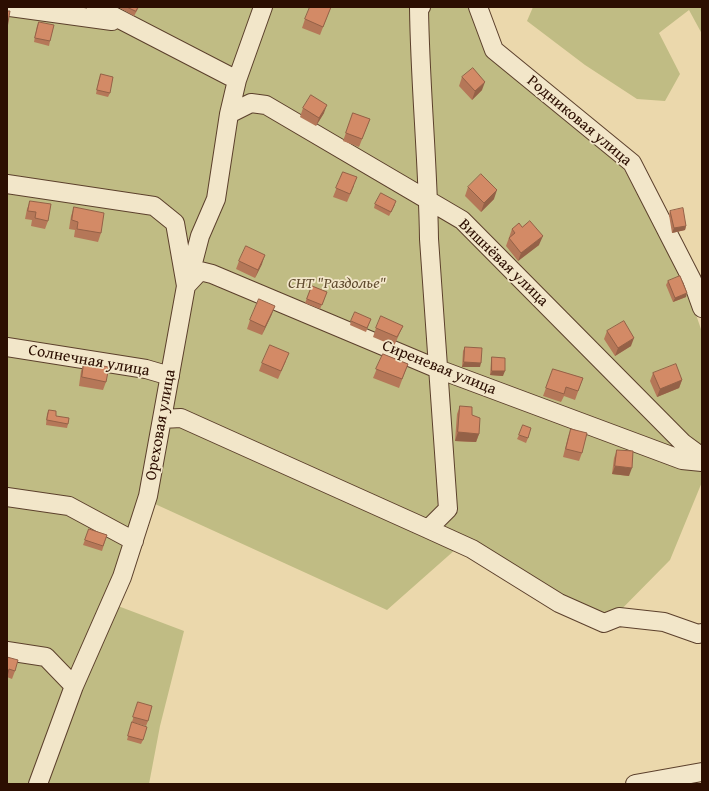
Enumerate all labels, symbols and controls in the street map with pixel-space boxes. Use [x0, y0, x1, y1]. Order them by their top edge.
street label: Родниковая улица [523, 72, 635, 170]
street label: Вишнёвая улица [454, 215, 552, 311]
park label: СНТ "Раздолье" [288, 274, 386, 294]
street label: Сиреневая улица [379, 336, 499, 400]
street label: Солнечная улица [27, 341, 151, 381]
street label: Ореховая улица [142, 368, 180, 482]

